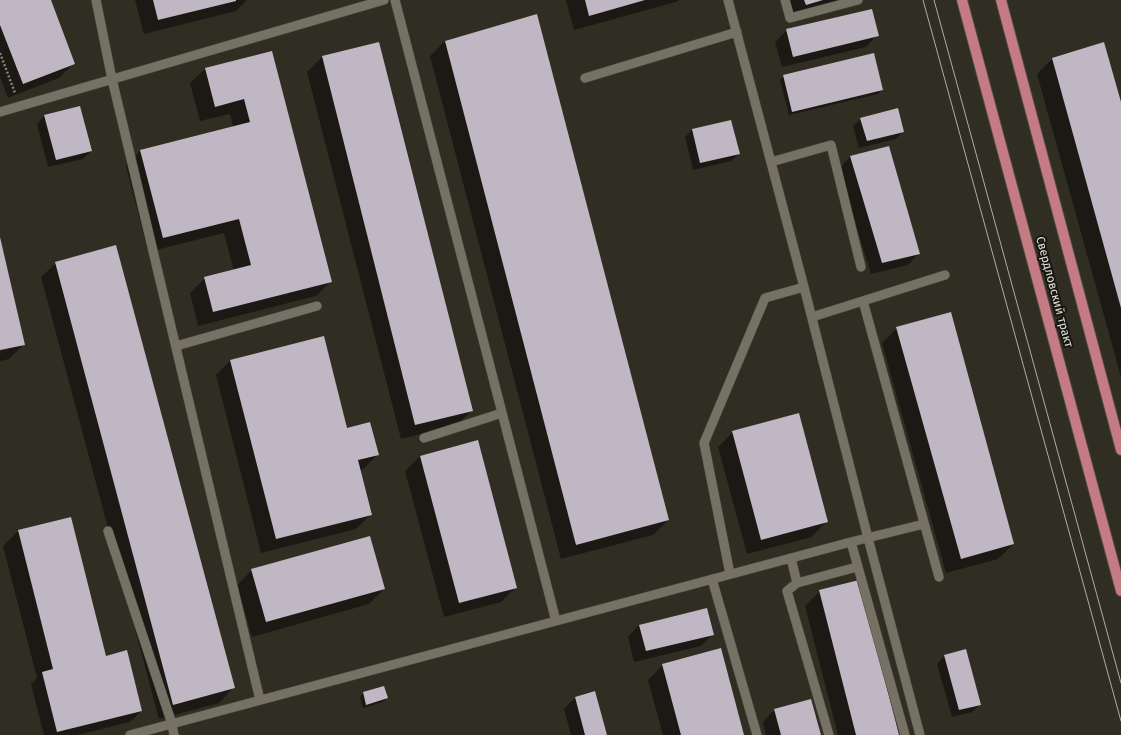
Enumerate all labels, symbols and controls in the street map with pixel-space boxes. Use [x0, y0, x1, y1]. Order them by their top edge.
street label: Свердловский тракт [1032, 235, 1076, 349]

